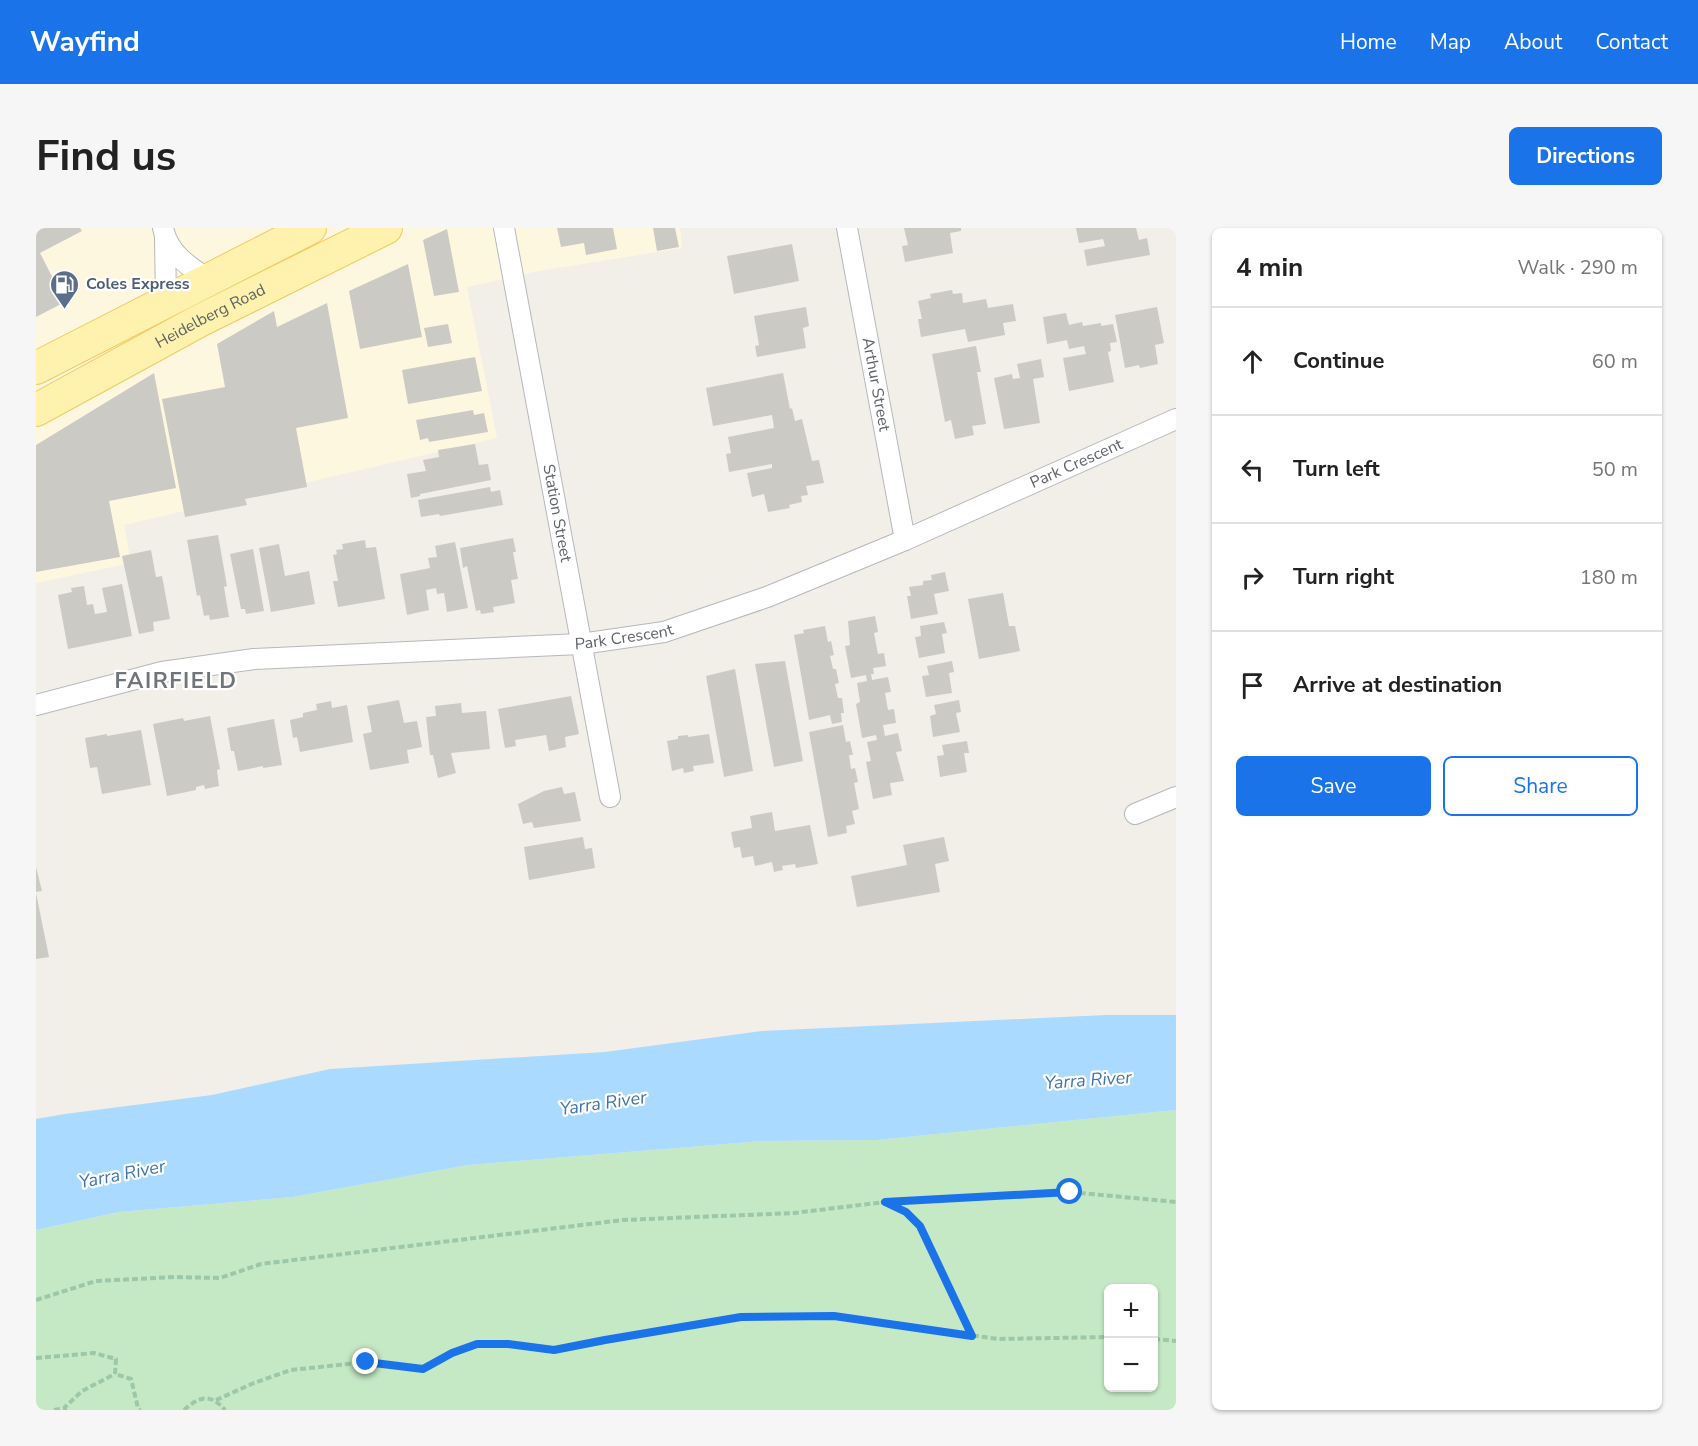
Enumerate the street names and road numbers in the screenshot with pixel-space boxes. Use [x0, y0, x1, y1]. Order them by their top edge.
street label: Heidelberg Road [151, 279, 269, 354]
street label: Arthur Street [857, 336, 896, 433]
street label: Park Crescent [1026, 433, 1126, 494]
street label: Station Street [537, 462, 577, 564]
street label: Park Crescent [574, 618, 677, 655]

